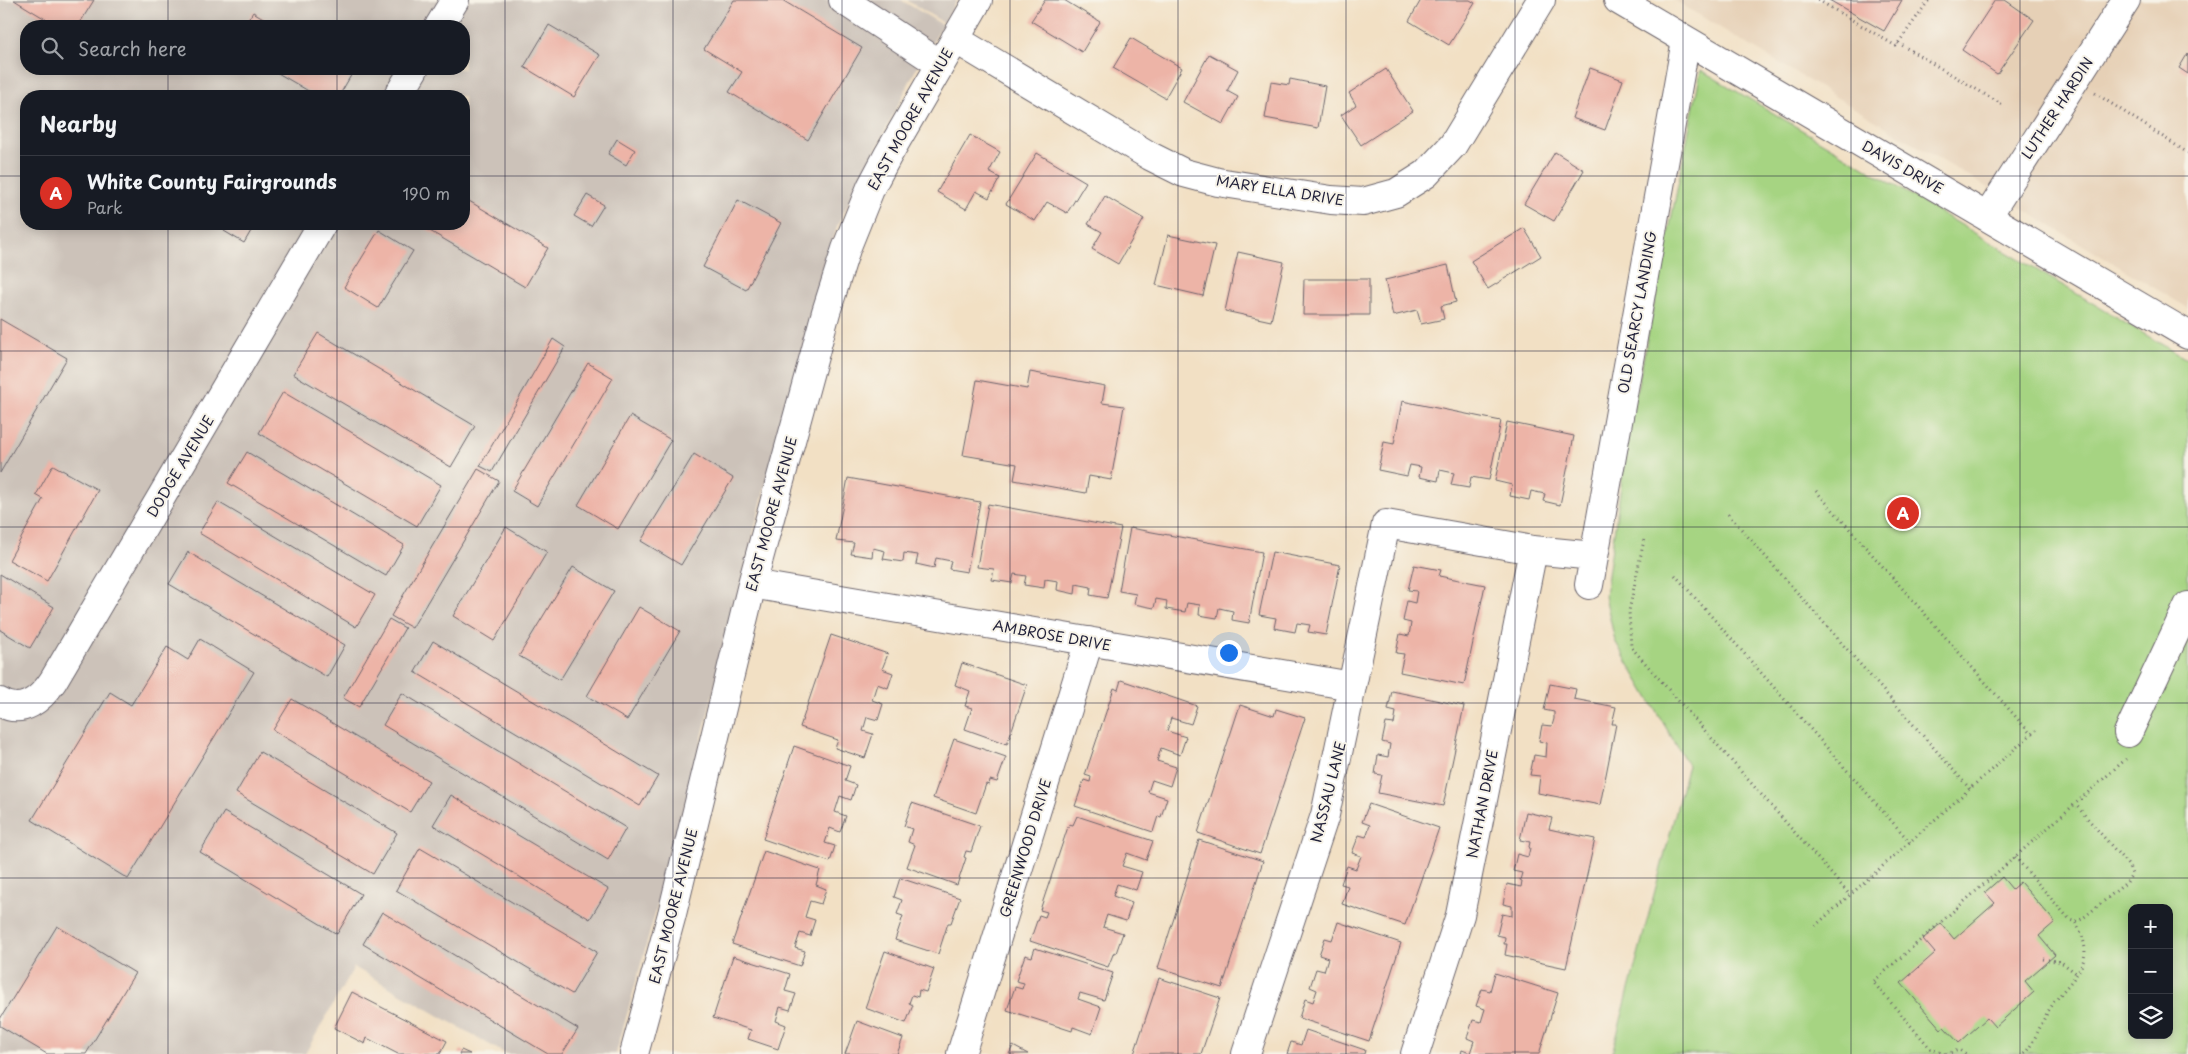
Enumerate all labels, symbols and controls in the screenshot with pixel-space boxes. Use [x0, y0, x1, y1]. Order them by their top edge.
search box [20, 20, 470, 75]
icon: search [38, 34, 66, 62]
text: Search here [78, 34, 187, 62]
street label: EAST MOORE AVENUE [862, 44, 958, 194]
street label: LUTHER HARDIN [2016, 53, 2098, 163]
text: Nearby [40, 107, 117, 139]
street label: DAVIS DRIVE [1858, 135, 1948, 199]
text: White County Fairgrounds [87, 167, 337, 195]
street label: MARY ELLA DRIVE [1215, 170, 1346, 210]
text: A [50, 181, 62, 205]
text: 190 m [402, 181, 450, 205]
text: Park [87, 195, 123, 219]
street label: OLD SEARCY LANDING [1612, 229, 1662, 395]
street label: DODGE AVENUE [141, 411, 219, 521]
street label: EAST MOORE AVENUE [740, 434, 802, 594]
pin: A [1887, 494, 1919, 532]
street label: AMBROSE DRIVE [991, 614, 1113, 656]
your location [1216, 640, 1242, 666]
street label: NASSAU LANE [1305, 739, 1351, 845]
street label: NATHAN DRIVE [1461, 748, 1503, 860]
street label: GREENWOOD DRIVE [994, 776, 1056, 920]
street label: EAST MOORE AVENUE [644, 826, 703, 986]
map controls [2128, 904, 2173, 1039]
button: + [2128, 904, 2173, 949]
button: − [2128, 949, 2173, 994]
button: layers [2128, 994, 2173, 1039]

